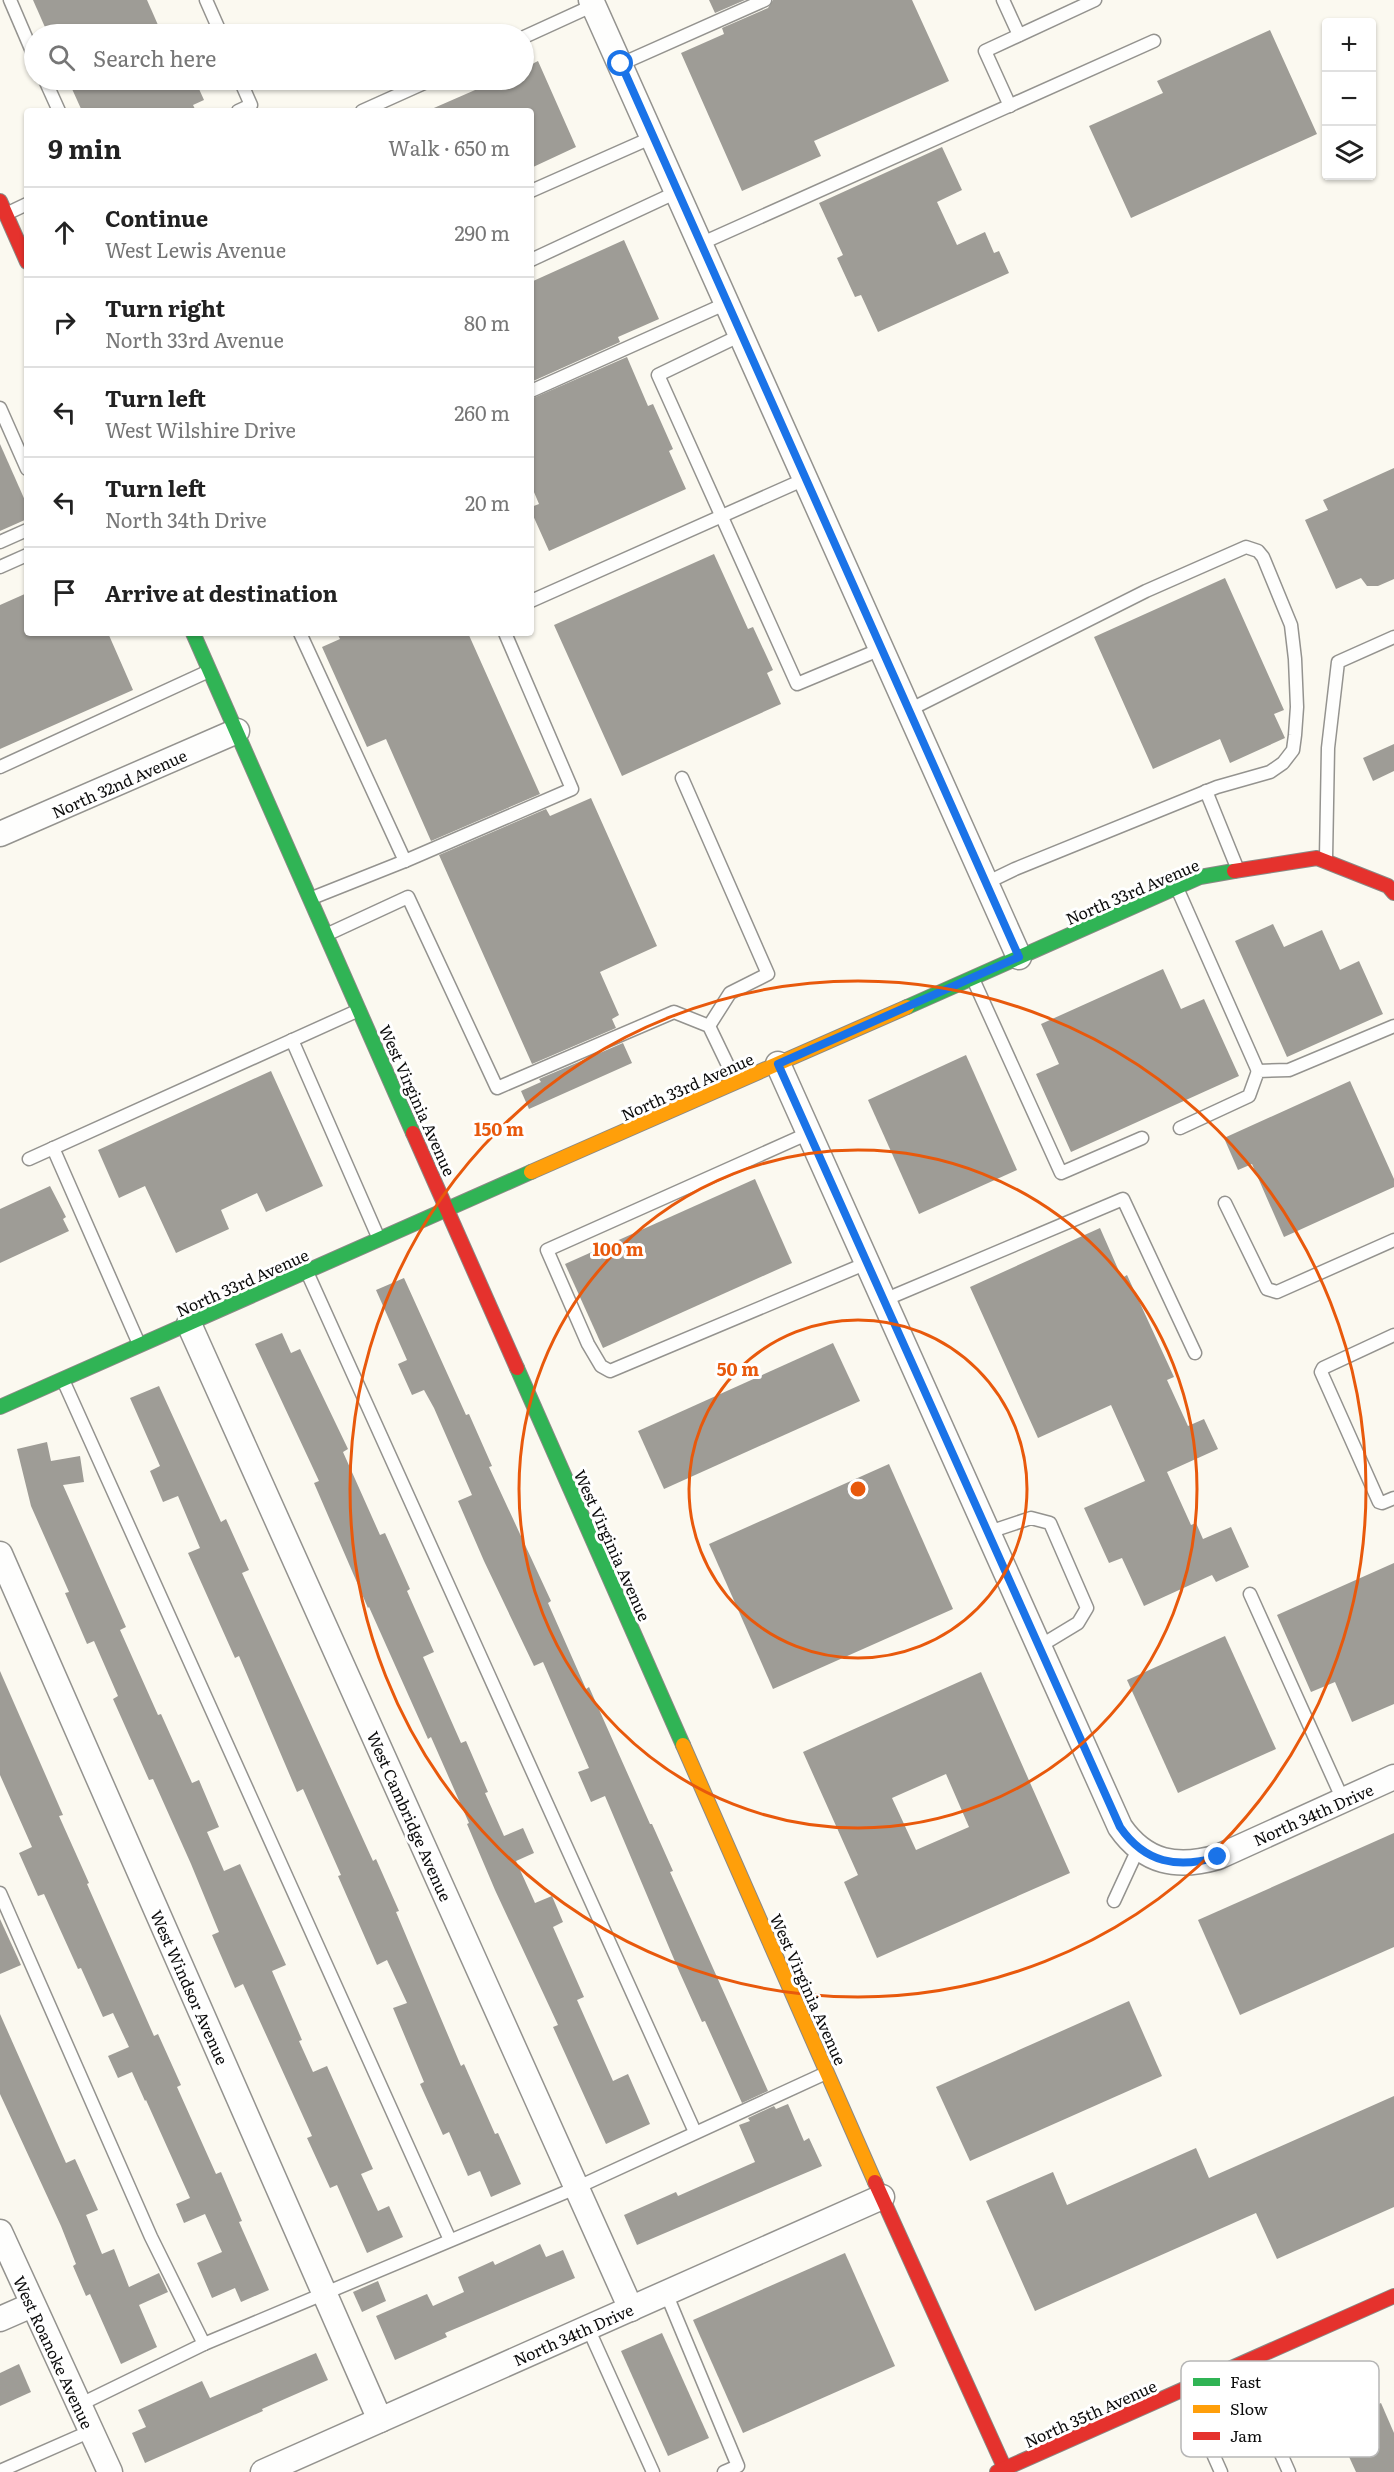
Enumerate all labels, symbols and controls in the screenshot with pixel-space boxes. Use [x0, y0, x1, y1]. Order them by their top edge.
map controls [1322, 18, 1376, 180]
button: + [1322, 18, 1376, 72]
search box [24, 24, 534, 90]
icon: search [45, 41, 78, 74]
text: Search here [93, 41, 216, 74]
route start [607, 50, 633, 76]
button: − [1322, 72, 1376, 126]
button: layers [1322, 126, 1376, 180]
text: 9 min [48, 128, 122, 167]
text: Walk · 650 m [388, 132, 510, 162]
text: Continue [105, 201, 208, 234]
icon: ahead [48, 216, 81, 249]
text: 290 m [454, 217, 510, 247]
text: West Lewis Avenue [105, 234, 286, 264]
text: Turn right [105, 291, 225, 324]
icon: right [48, 306, 81, 339]
text: 80 m [464, 307, 510, 337]
text: North 33rd Avenue [105, 324, 284, 354]
text: Turn left [105, 381, 206, 414]
icon: left [48, 396, 81, 429]
text: 260 m [454, 397, 510, 427]
text: West Wilshire Drive [105, 414, 296, 444]
text: Turn left [105, 471, 206, 504]
icon: left [48, 486, 81, 519]
text: 20 m [465, 487, 510, 517]
text: North 34th Drive [105, 504, 267, 534]
icon: arrive [48, 576, 81, 609]
text: Arrive at destination [105, 576, 338, 609]
street label: North 32nd Avenue [48, 742, 190, 824]
street label: North 33rd Avenue [1061, 852, 1203, 930]
street label: West Virginia Avenue [374, 1020, 462, 1180]
street label: North 33rd Avenue [617, 1046, 757, 1126]
text: 150 m [474, 1115, 524, 1142]
text: 100 m [592, 1235, 644, 1262]
street label: North 33rd Avenue [172, 1242, 312, 1322]
text: 50 m [717, 1355, 759, 1382]
street label: West Virginia Avenue [569, 1465, 657, 1625]
centre of rings [848, 1479, 868, 1499]
street label: West Cambridge Avenue [362, 1727, 458, 1905]
street label: North 34th Drive [1249, 1777, 1377, 1851]
route end [1204, 1843, 1230, 1869]
street label: West Windsor Avenue [145, 1906, 235, 2068]
street label: West Virginia Avenue [765, 1909, 853, 2069]
street label: West Roanoke Avenue [8, 2271, 100, 2433]
street label: North 34th Drive [509, 2297, 637, 2371]
legend [1181, 2361, 1379, 2457]
text: Fast [1230, 2369, 1262, 2393]
street label: North 35th Avenue [1020, 2373, 1160, 2453]
text: Slow [1230, 2396, 1268, 2420]
text: Jam [1230, 2423, 1263, 2447]

